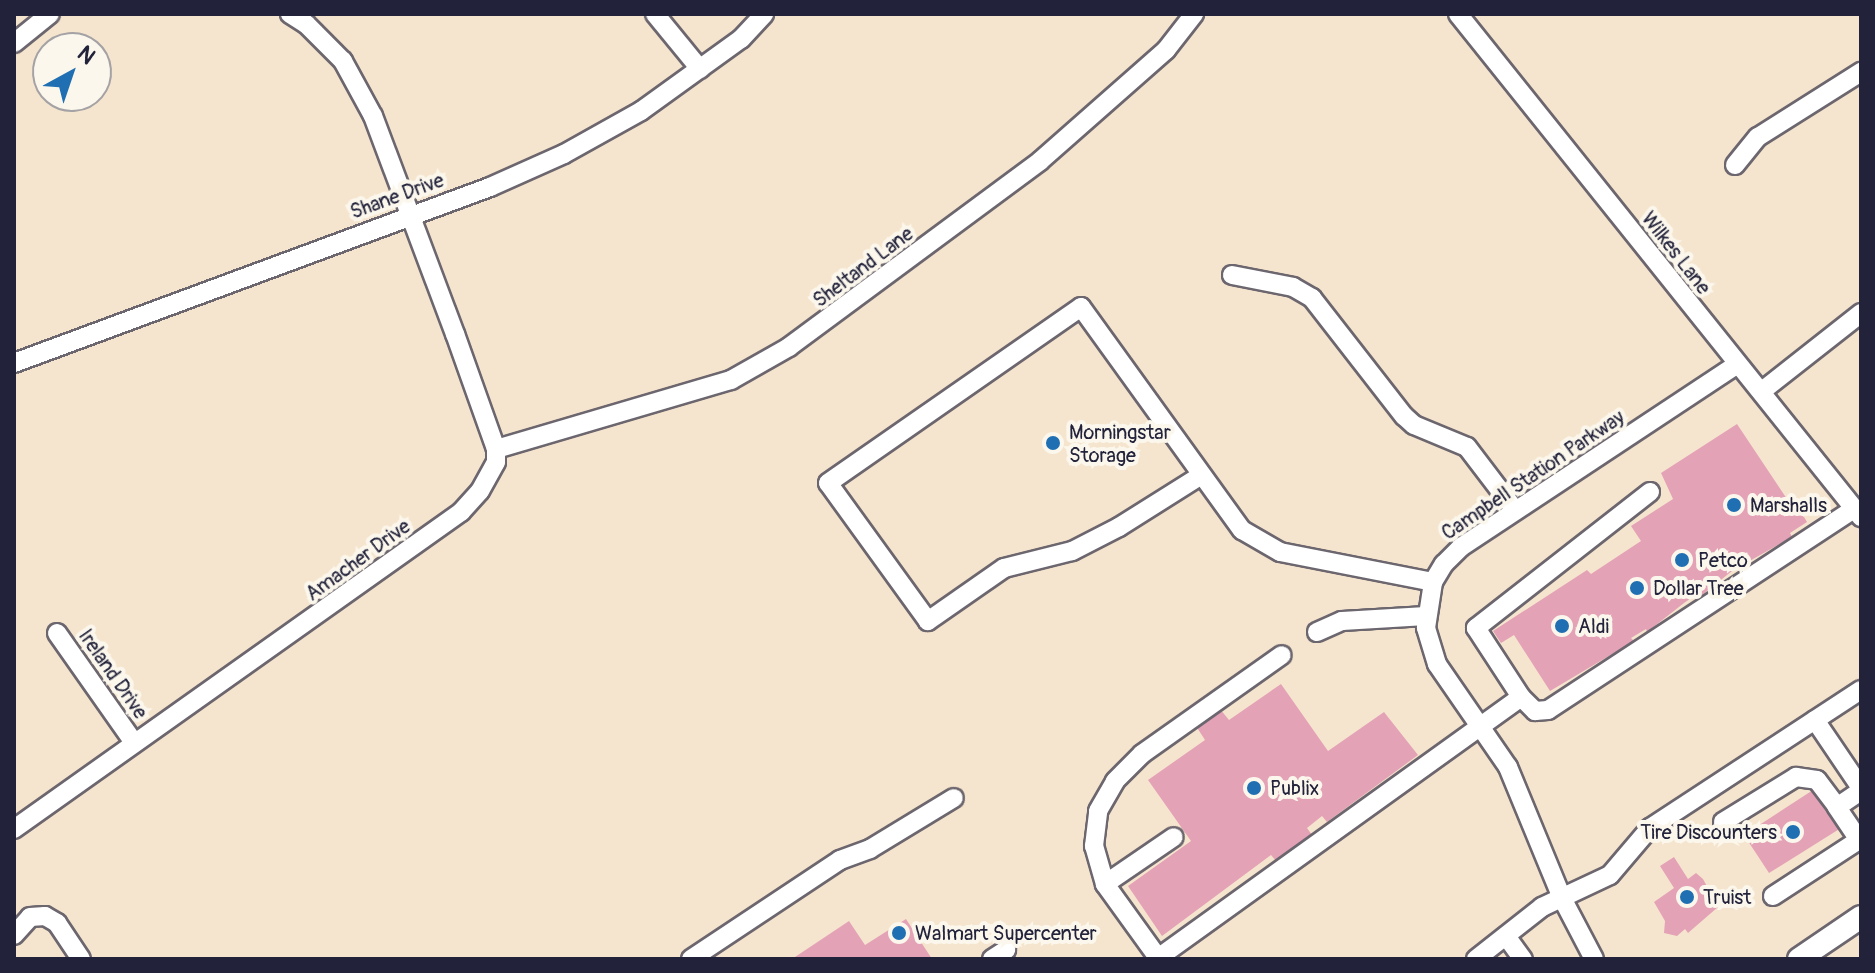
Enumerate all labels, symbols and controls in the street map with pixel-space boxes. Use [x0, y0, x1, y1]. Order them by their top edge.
north arrow [32, 32, 112, 112]
text: N [71, 40, 101, 71]
street label: Shane Drive [347, 168, 447, 224]
street label: Wilkes Lane [1636, 207, 1716, 299]
street label: Sheltand Lane [808, 222, 918, 312]
street label: Campbell Station Parkway [1437, 405, 1629, 545]
place label: Morningstar Storage [1069, 420, 1171, 467]
marker: Morningstar Storage [1044, 434, 1062, 452]
place label: Marshalls [1750, 493, 1827, 517]
marker: Marshalls [1725, 496, 1743, 514]
street label: Amacher Drive [301, 514, 415, 606]
place label: Petco [1698, 548, 1748, 572]
marker: Petco [1673, 551, 1691, 569]
place label: Dollar Tree [1653, 576, 1744, 600]
marker: Dollar Tree [1628, 579, 1646, 597]
place label: Aldi [1578, 614, 1609, 638]
marker: Aldi [1553, 617, 1571, 635]
street label: Ireland Drive [73, 625, 153, 723]
place label: Publix [1270, 776, 1319, 800]
marker: Publix [1245, 779, 1263, 797]
place label: Tire Discounters [1640, 820, 1777, 844]
marker: Tire Discounters [1784, 823, 1802, 841]
place label: Truist [1703, 885, 1751, 909]
marker: Truist [1678, 888, 1696, 906]
place label: Walmart Supercenter [915, 921, 1097, 945]
marker: Walmart Supercenter [890, 924, 908, 942]

